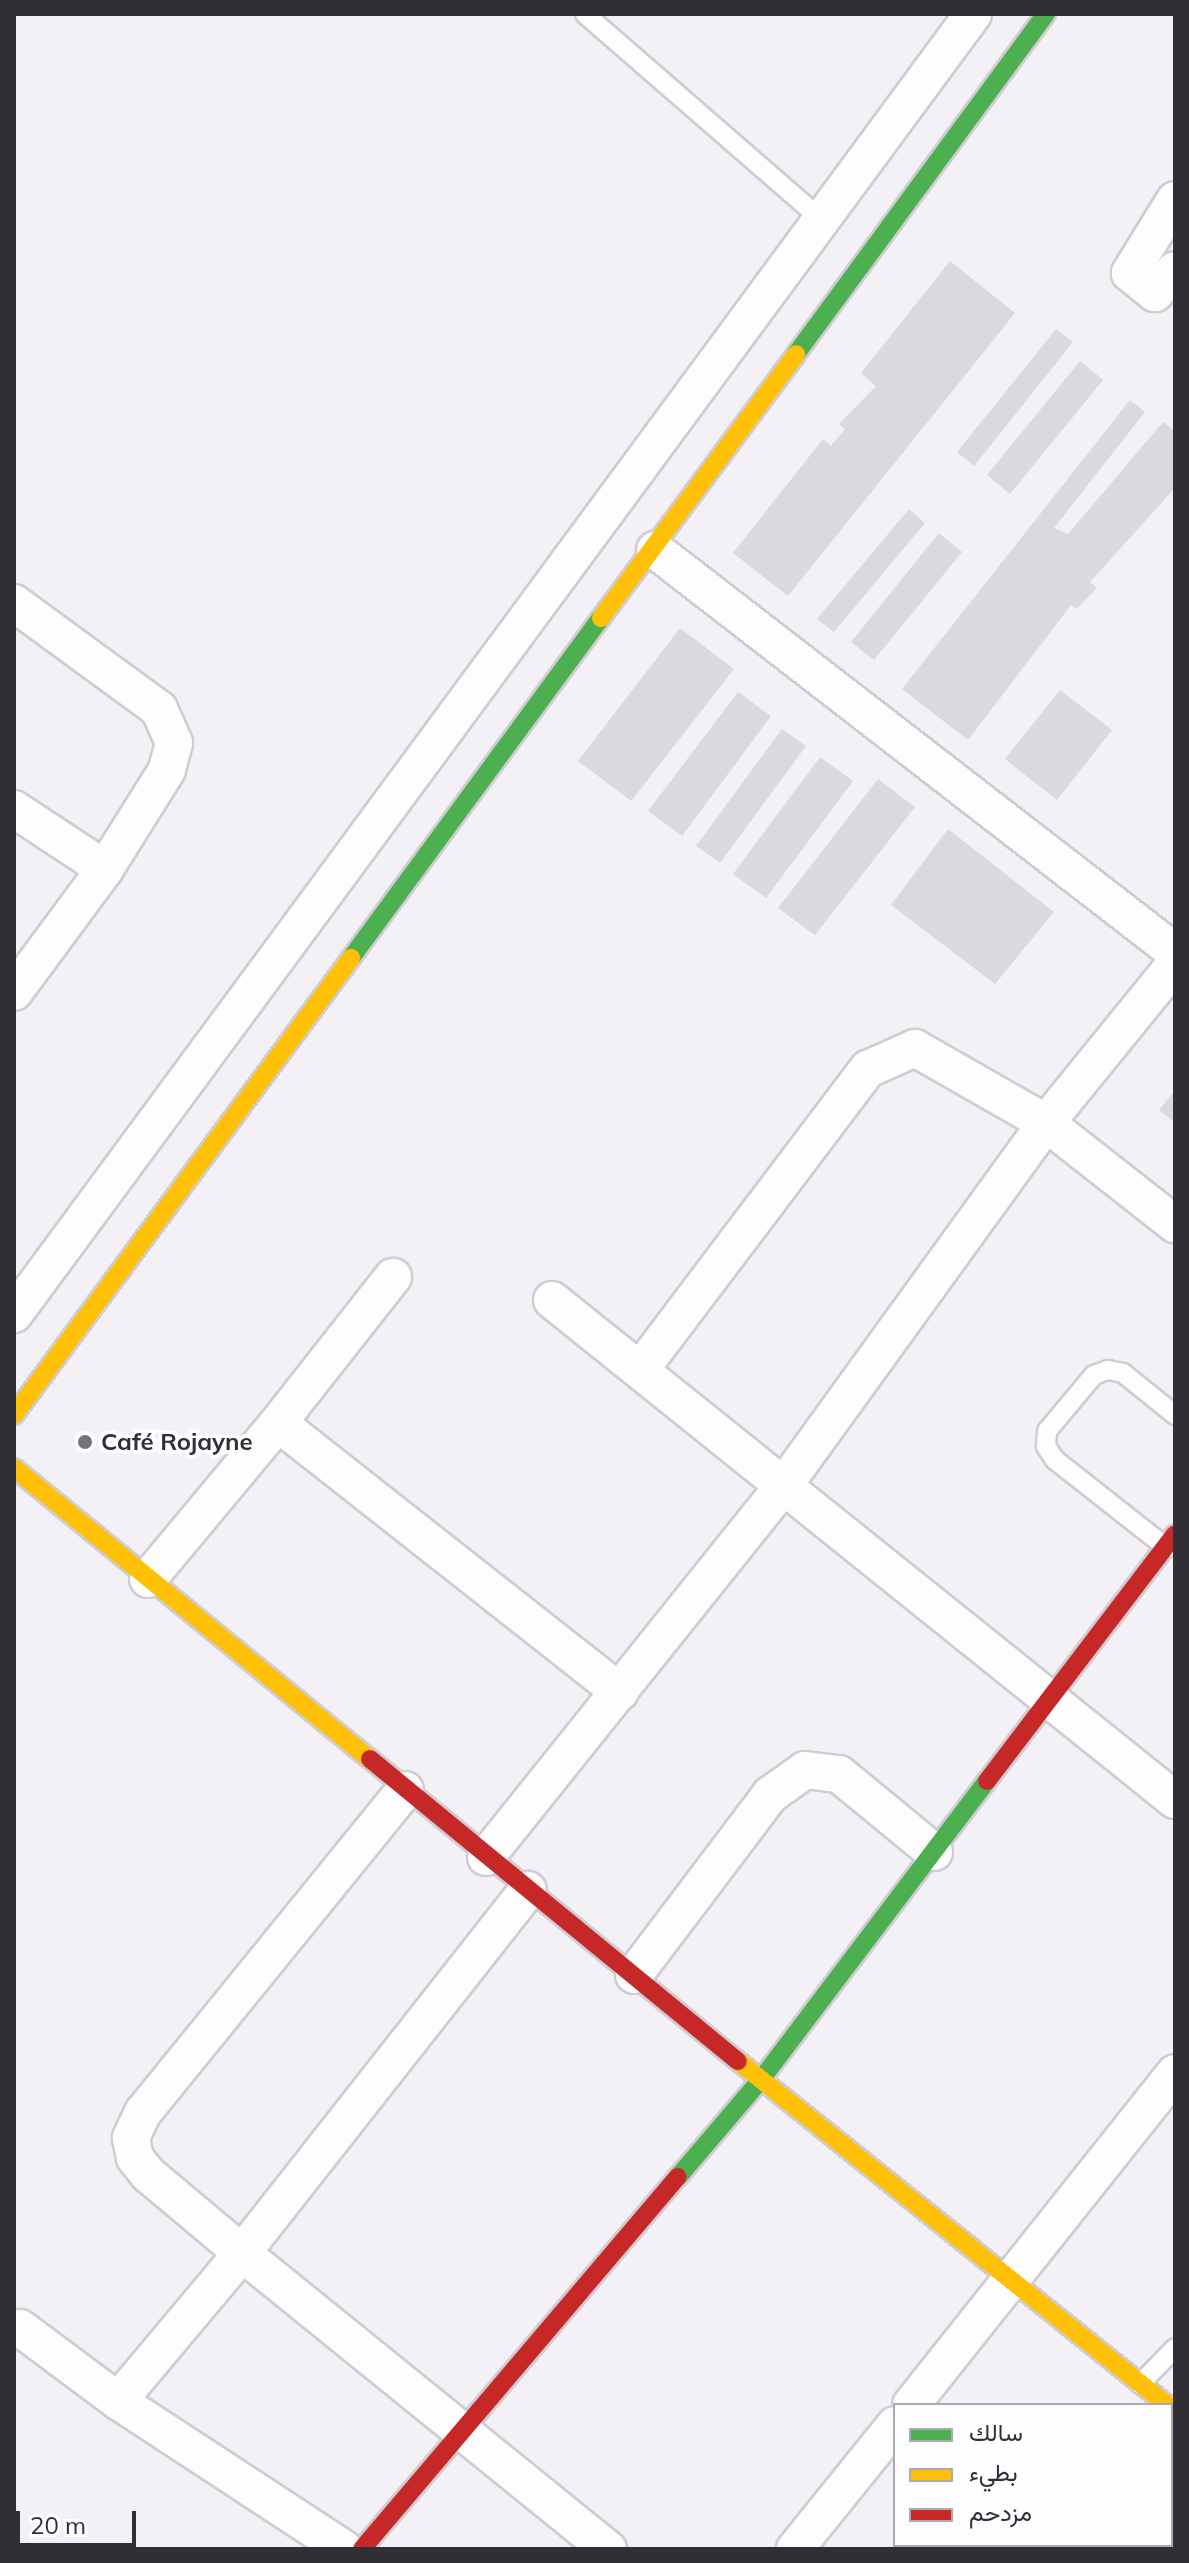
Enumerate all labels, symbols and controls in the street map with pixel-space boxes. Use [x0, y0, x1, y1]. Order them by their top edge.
place label: Café Rojayne [101, 1428, 253, 1456]
marker: Café Rojayne [76, 1433, 94, 1451]
legend [893, 2403, 1173, 2547]
text: سالك [969, 2417, 1023, 2447]
text: بطيء [969, 2457, 1018, 2487]
scale bar [20, 2495, 140, 2545]
text: مزدحم [969, 2497, 1032, 2527]
text: 20 m [30, 2510, 86, 2540]

